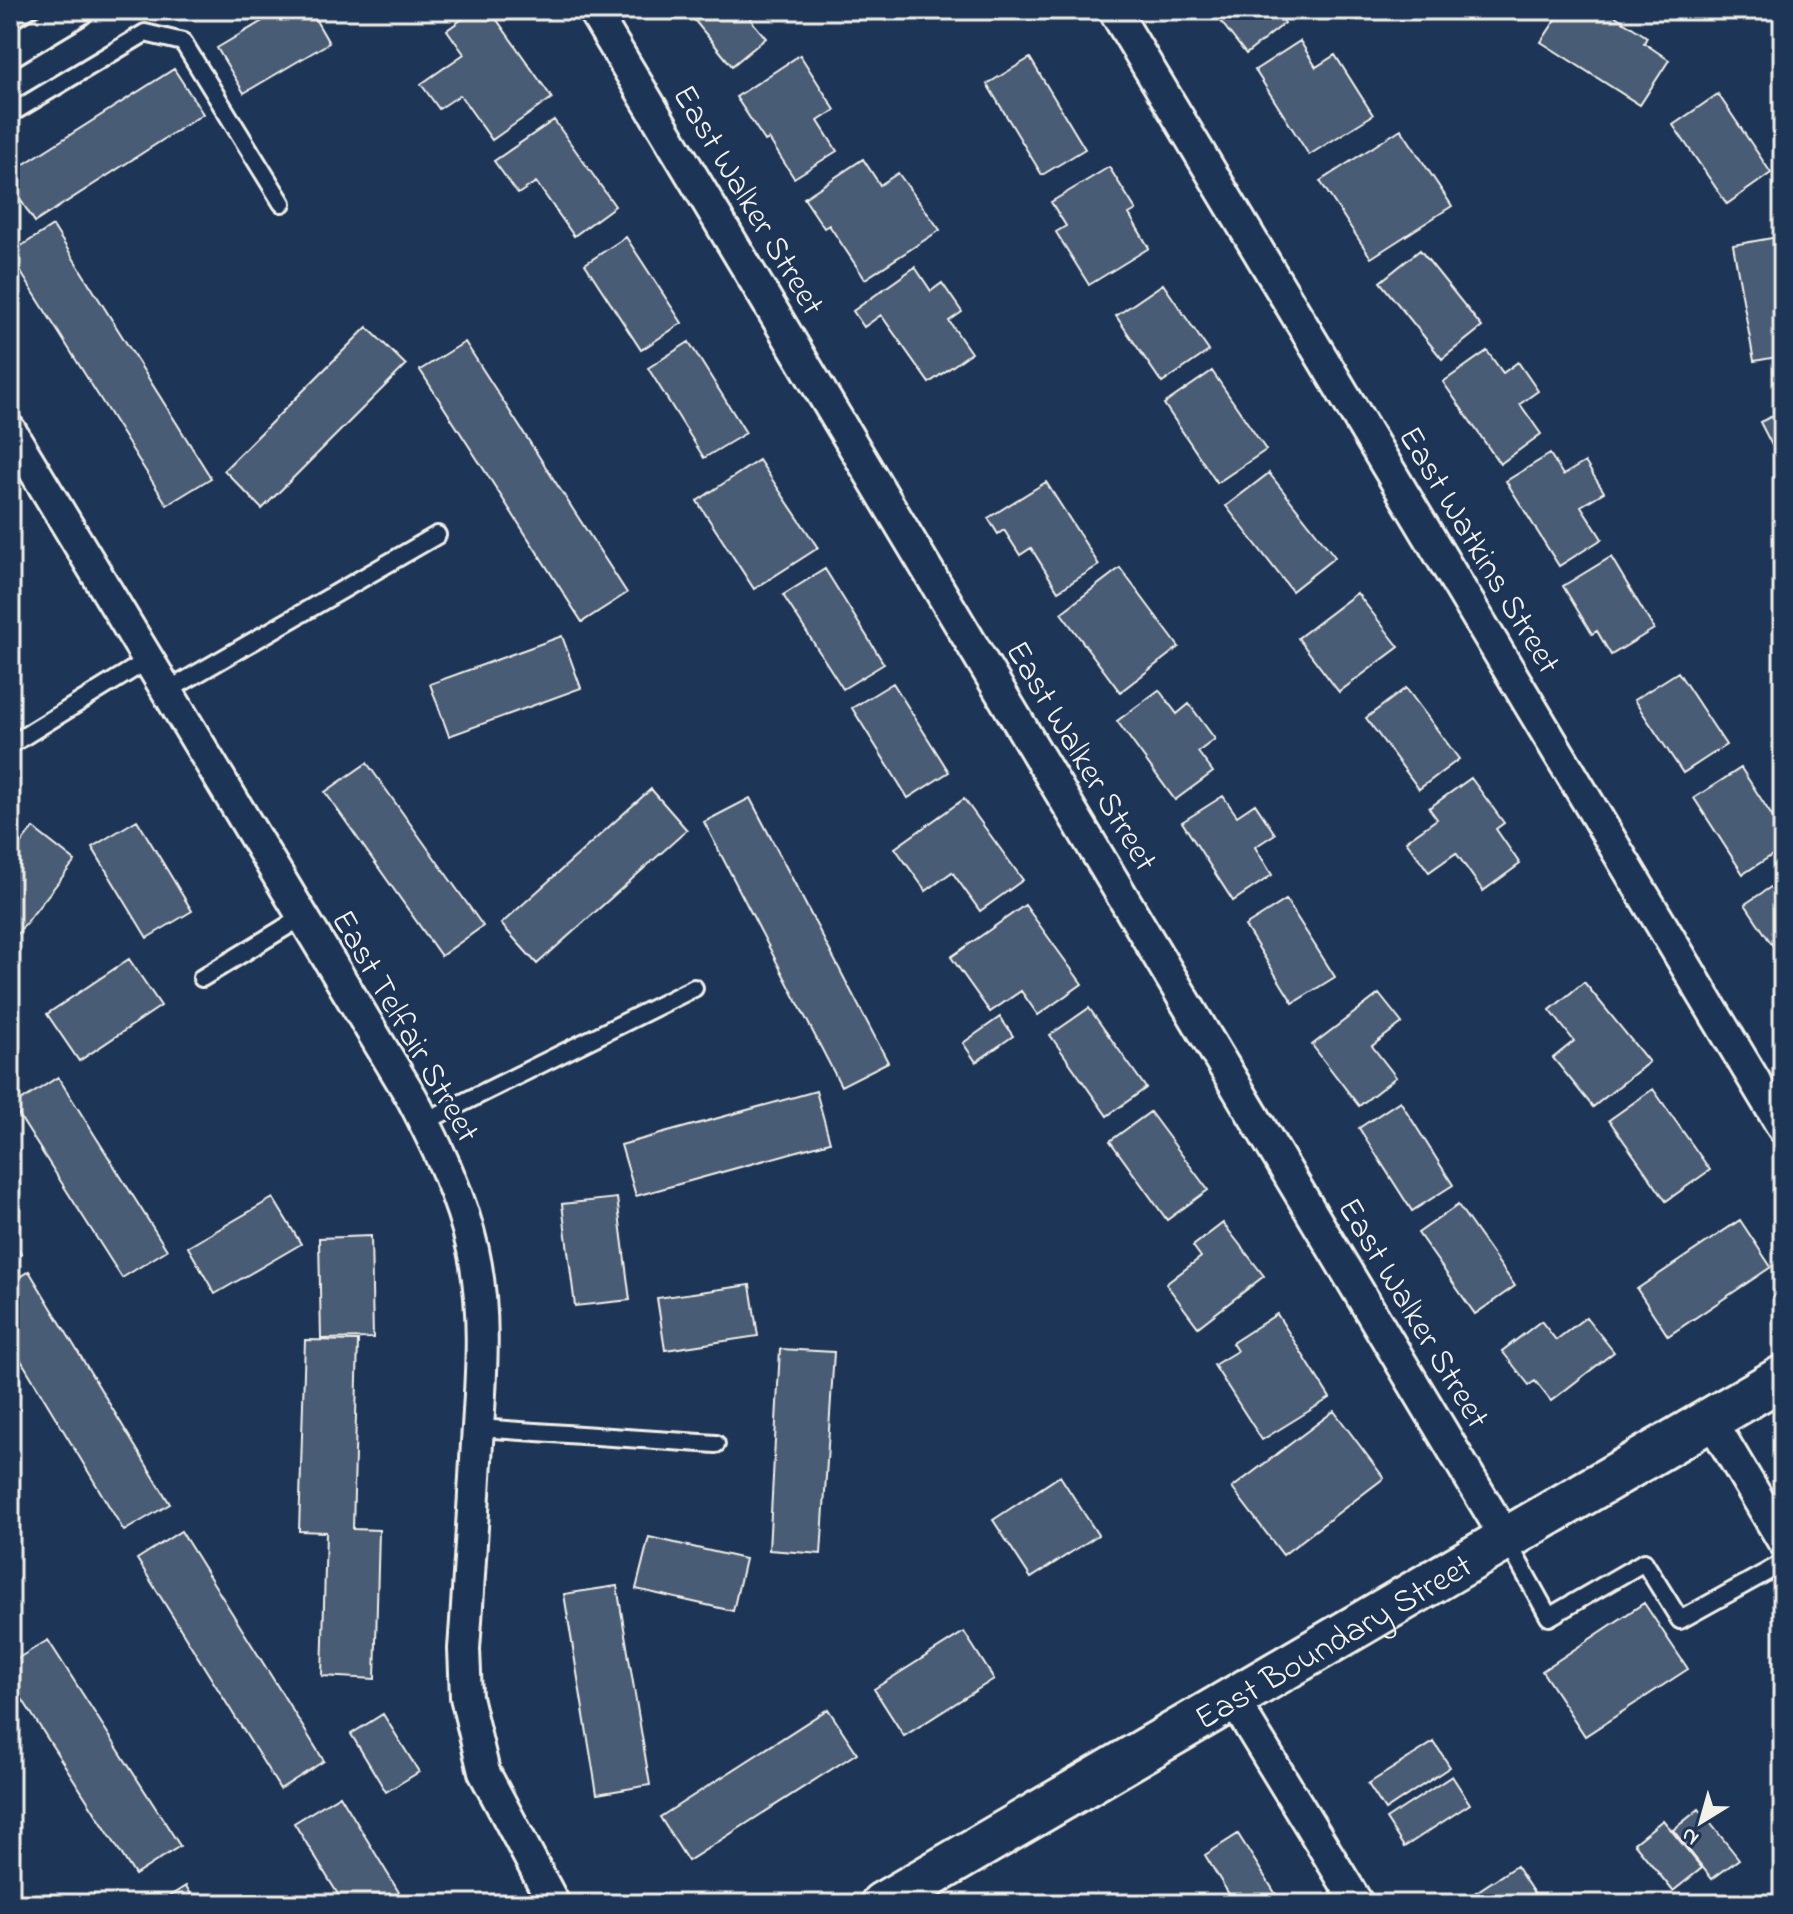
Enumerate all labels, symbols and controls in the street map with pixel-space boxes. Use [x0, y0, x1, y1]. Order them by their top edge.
street label: East Walker Street [658, 76, 835, 326]
street label: East Watkins Street [1384, 417, 1572, 685]
street label: East Walker Street [991, 632, 1168, 882]
street label: East Telfair Street [316, 901, 491, 1153]
street label: East Walker Street [1323, 1189, 1500, 1439]
street label: East Boundary Street [1186, 1543, 1483, 1745]
north arrow [1661, 1782, 1741, 1862]
text: N [1675, 1818, 1706, 1853]

